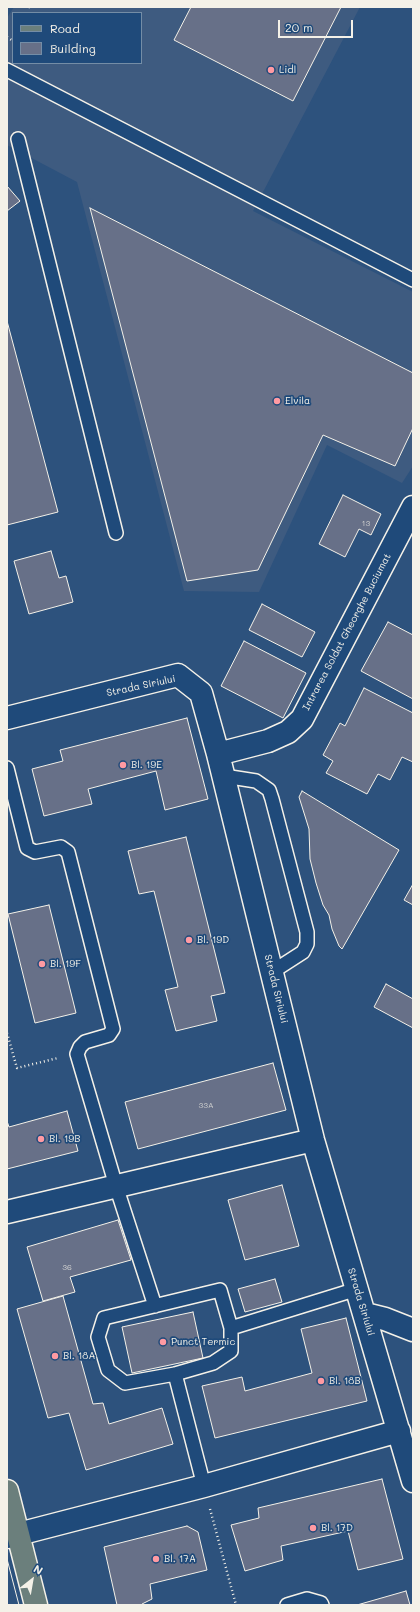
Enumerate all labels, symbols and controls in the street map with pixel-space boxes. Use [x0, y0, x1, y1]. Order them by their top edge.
legend [12, 12, 142, 64]
scale bar [280, 12, 355, 38]
text: 20 m [285, 19, 313, 35]
text: Road [50, 20, 80, 36]
text: Building [50, 40, 96, 56]
place label: Lidl [279, 64, 296, 76]
marker: Lidl [266, 65, 276, 75]
place label: Elvila [285, 395, 310, 407]
marker: Elvila [272, 396, 282, 406]
house number: 13 [362, 519, 370, 529]
street label: Intrarea Soldat Gheorghe Buciumat [300, 551, 394, 713]
street label: Strada Siriului [105, 673, 177, 699]
place label: Bl. 19E [131, 759, 162, 771]
marker: Bl. 19E [118, 760, 128, 770]
place label: Bl. 19D [197, 934, 229, 946]
marker: Bl. 19D [184, 935, 194, 945]
street label: Strada Siriului [262, 953, 290, 1025]
place label: Bl. 19F [50, 958, 81, 970]
marker: Bl. 19F [37, 959, 47, 969]
house number: 33A [199, 1101, 213, 1111]
place label: Bl. 19B [49, 1133, 80, 1145]
marker: Bl. 19B [36, 1134, 46, 1144]
house number: 36 [62, 1263, 72, 1273]
street label: Strada Siriului [345, 1267, 377, 1337]
place label: Punct Termic [171, 1336, 235, 1348]
marker: Punct Termic [158, 1337, 168, 1347]
place label: Bl. 18A [63, 1350, 95, 1362]
marker: Bl. 18A [50, 1351, 60, 1361]
place label: Bl. 18B [329, 1375, 361, 1387]
marker: Bl. 18B [316, 1376, 326, 1386]
place label: Bl. 17D [321, 1522, 353, 1534]
marker: Bl. 17D [308, 1523, 318, 1533]
place label: Bl. 17A [164, 1553, 196, 1565]
marker: Bl. 17A [151, 1554, 161, 1564]
north arrow [12, 1560, 52, 1600]
text: N [31, 1561, 46, 1578]

